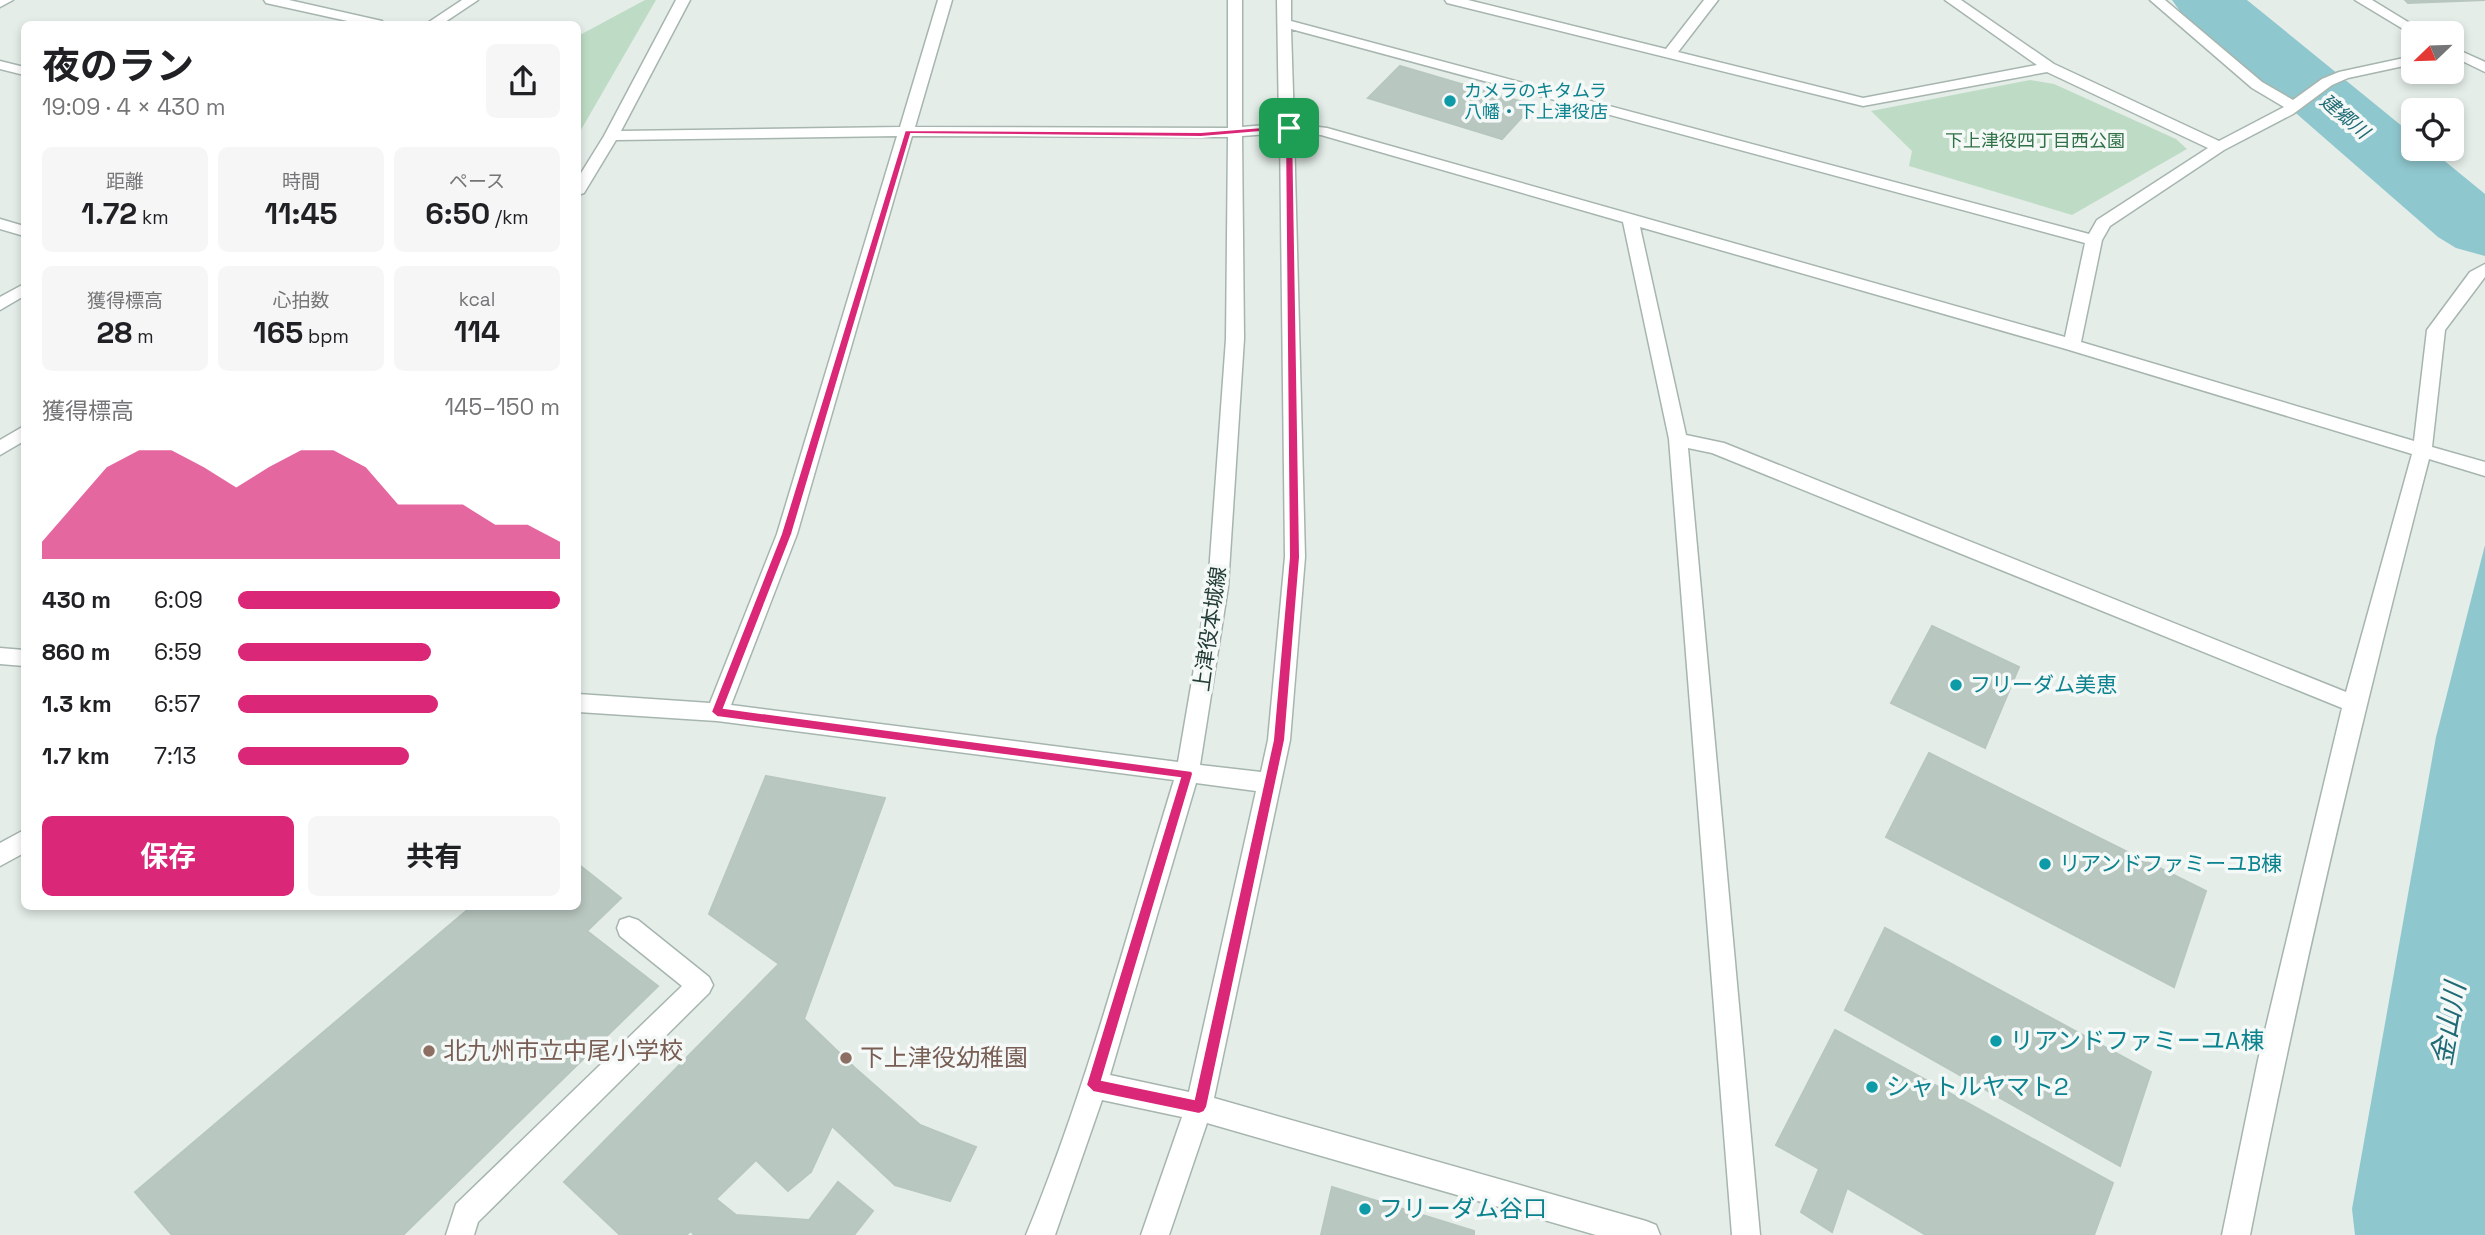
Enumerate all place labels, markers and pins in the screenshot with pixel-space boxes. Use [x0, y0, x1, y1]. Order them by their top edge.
place label: カメラのキタムラ 八幡・下上津役店 [1464, 79, 1608, 123]
marker: カメラのキタムラ 八幡・下上津役店 [1442, 93, 1458, 109]
pin [1259, 98, 1319, 158]
place label: フリーダム美恵 [1970, 671, 2117, 698]
marker: フリーダム美恵 [1948, 677, 1964, 693]
place label: リアンドファミーユB棟 [2059, 850, 2282, 877]
marker: リアンドファミーユB棟 [2037, 856, 2053, 872]
place label: リアンドファミーユA棟 [2010, 1025, 2264, 1056]
marker: リアンドファミーユA棟 [1988, 1033, 2004, 1049]
place label: 北九州市立中尾小学校 [443, 1035, 683, 1066]
place label: 下上津役幼稚園 [860, 1042, 1028, 1073]
marker: 北九州市立中尾小学校 [421, 1043, 437, 1059]
marker: 下上津役幼稚園 [838, 1050, 854, 1066]
place label: シャトルヤマト2 [1886, 1071, 2068, 1102]
marker: シャトルヤマト2 [1864, 1079, 1880, 1095]
place label: フリーダム谷口 [1379, 1193, 1547, 1224]
marker: フリーダム谷口 [1357, 1201, 1373, 1217]

